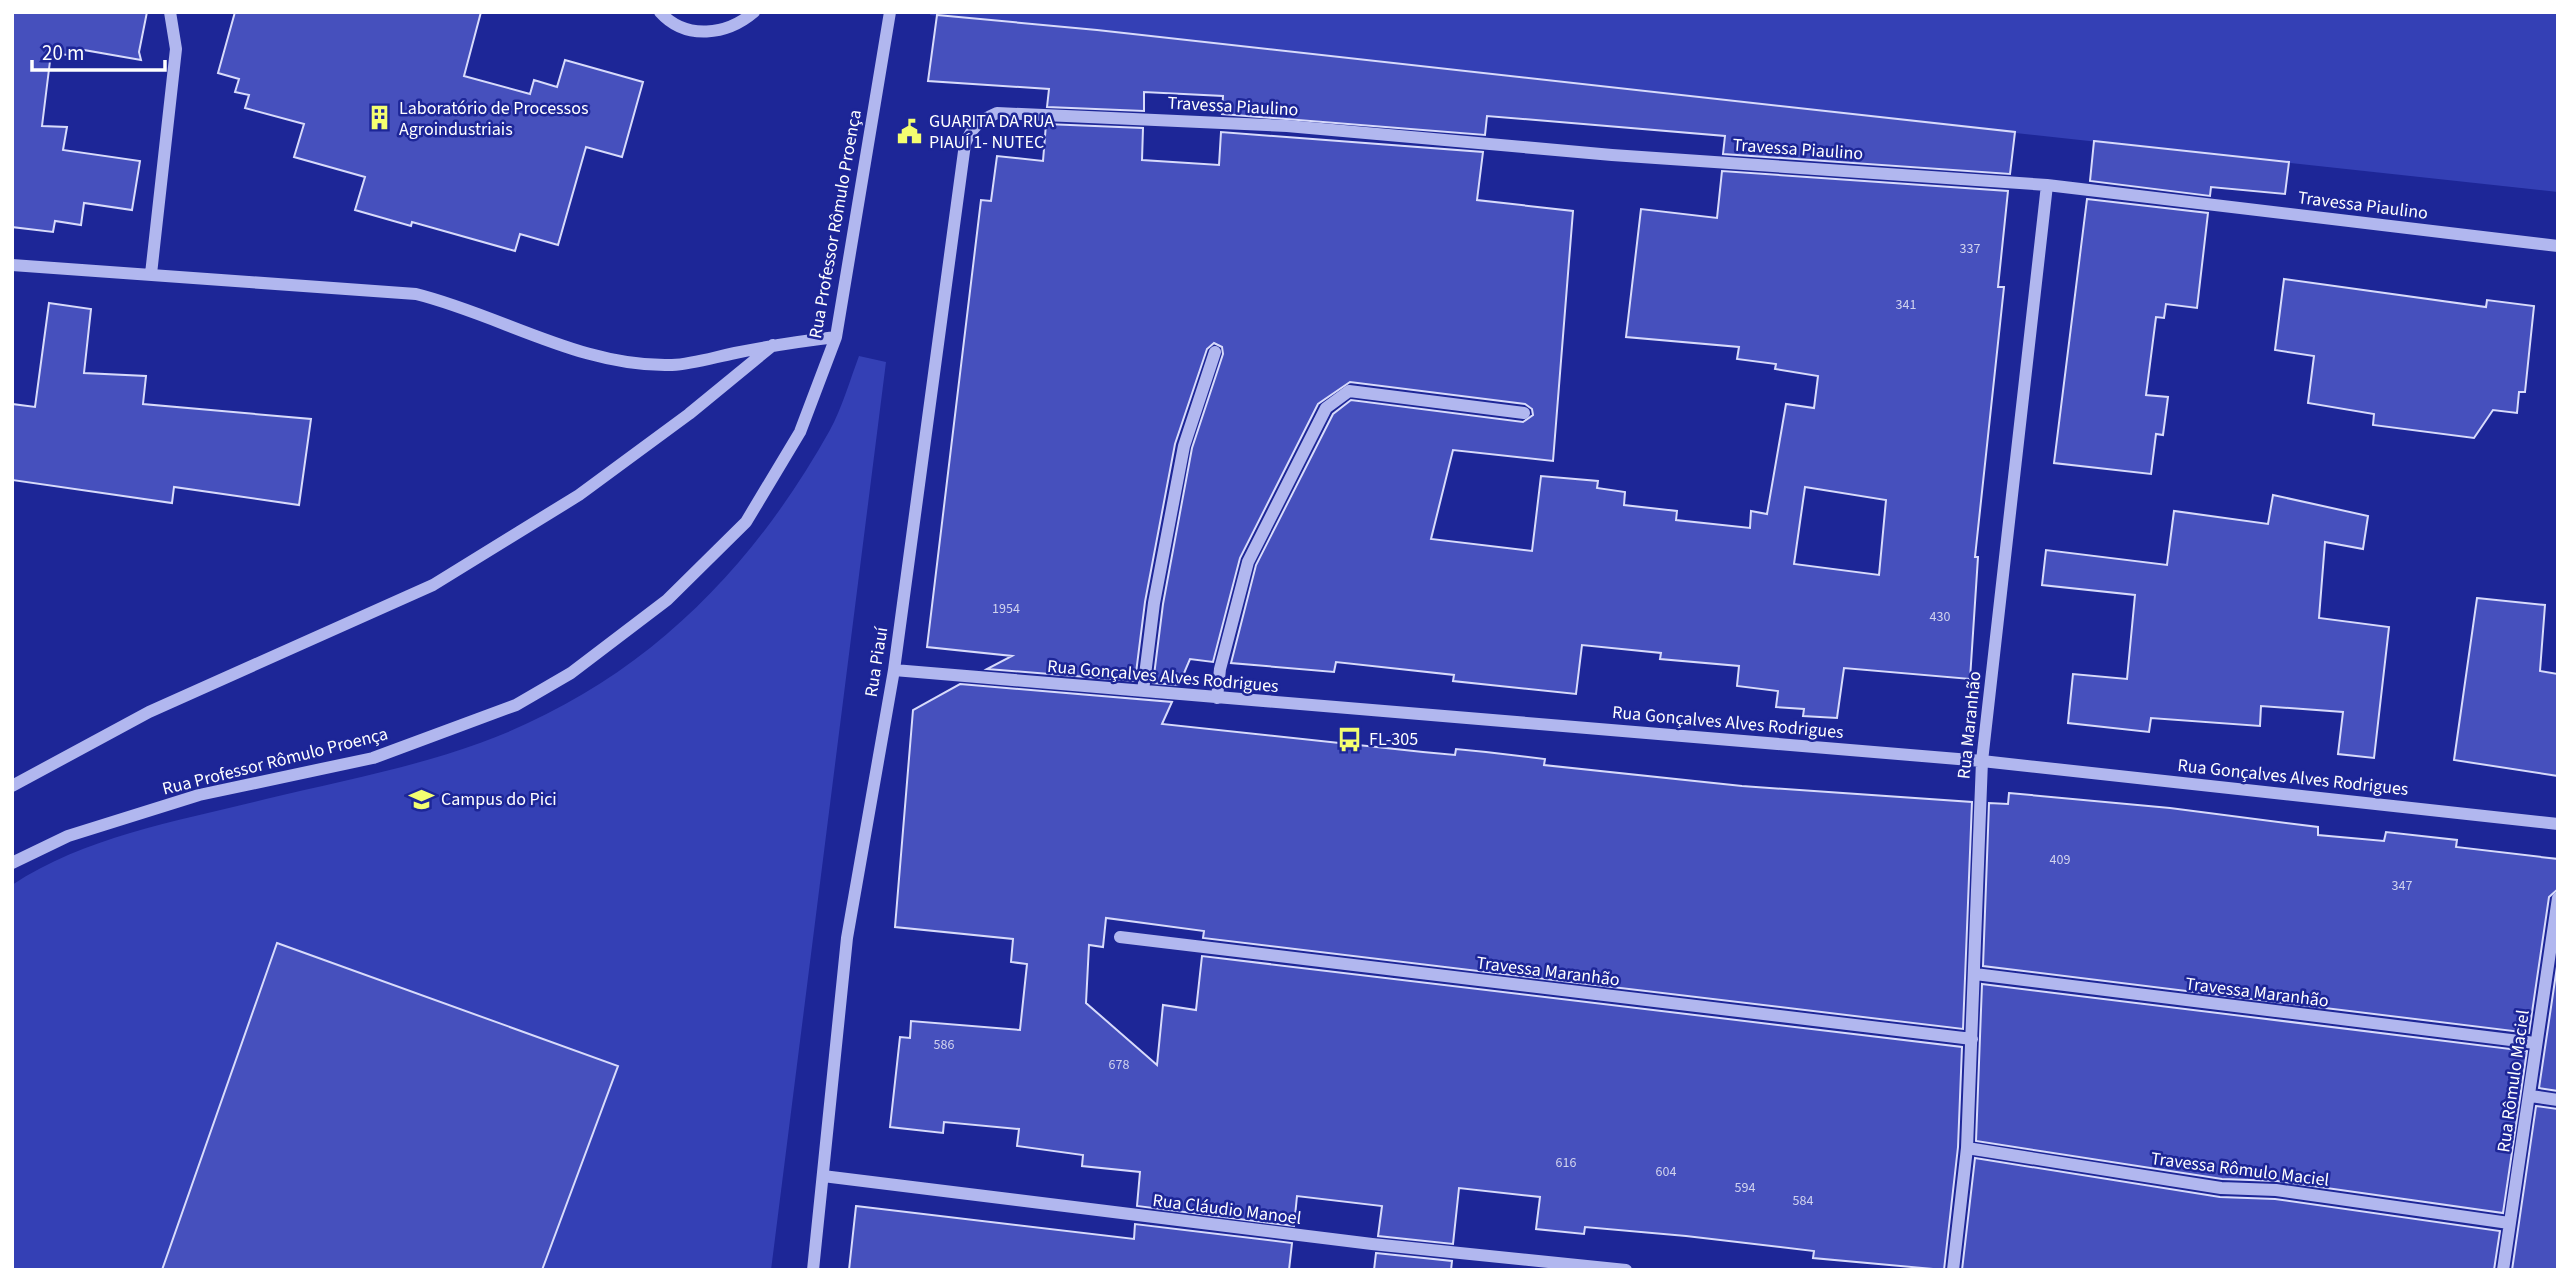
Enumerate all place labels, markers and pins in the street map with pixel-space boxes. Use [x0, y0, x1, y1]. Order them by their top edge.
place label: Laboratório de Processos Agroindustriais [399, 96, 588, 142]
building icon: Laboratório de Processos Agroindustriais [365, 104, 393, 132]
place label: GUARITA DA RUA PIAUÍ 1- NUTEC [929, 109, 1054, 155]
public building icon: GUARITA DA RUA PIAUÍ 1- NUTEC [895, 117, 923, 145]
bus stop icon: FL-305 [1335, 725, 1363, 753]
place label: FL-305 [1369, 727, 1418, 752]
school or university icon: Campus do Pici [407, 785, 435, 813]
place label: Campus do Pici [441, 787, 557, 812]

